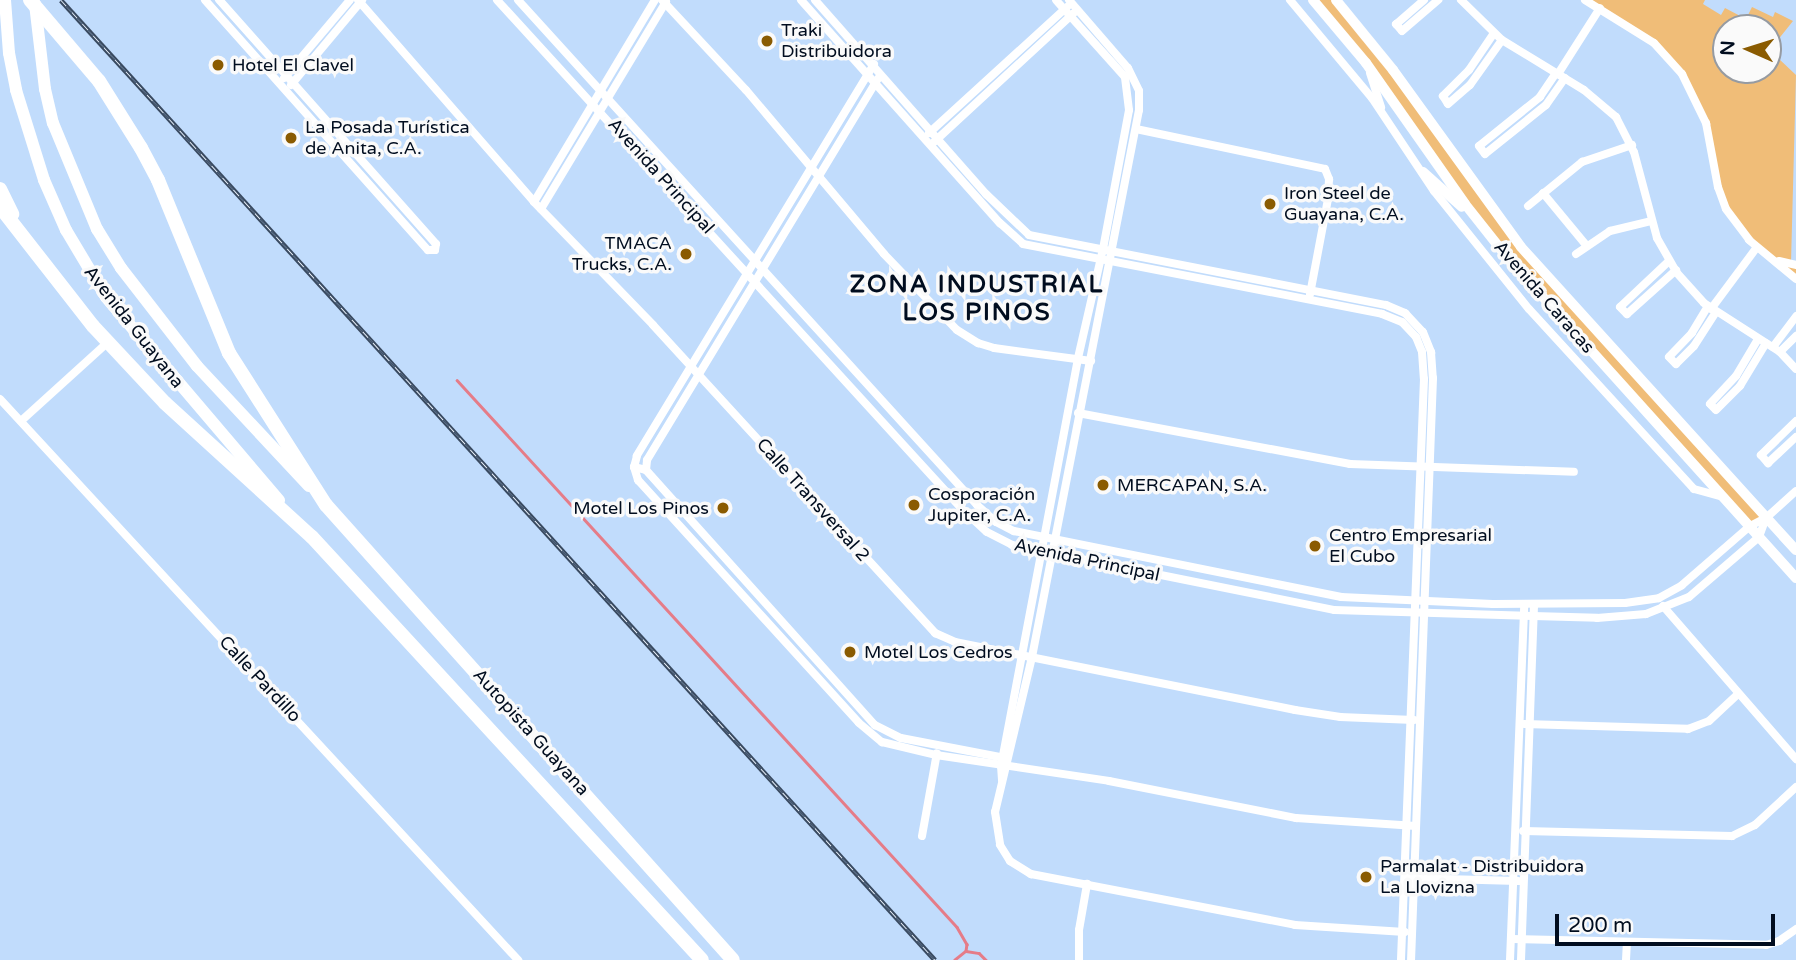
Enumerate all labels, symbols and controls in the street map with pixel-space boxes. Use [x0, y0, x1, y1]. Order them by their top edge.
north arrow [1712, 14, 1782, 84]
place label: Traki Distribuidora [781, 20, 892, 62]
marker: Traki Distribuidora [759, 33, 775, 49]
text: N [1717, 40, 1739, 56]
place label: Hotel El Clavel [232, 54, 354, 76]
marker: Hotel El Clavel [210, 57, 226, 73]
street label: Avenida Principal [603, 114, 719, 238]
place label: La Posada Turística de Anita, C.A. [305, 117, 470, 160]
marker: La Posada Turística de Anita, C.A. [283, 130, 299, 146]
place label: Iron Steel de Guayana, C.A. [1284, 183, 1404, 226]
marker: Iron Steel de Guayana, C.A. [1262, 196, 1278, 212]
place label: TMACA Trucks, C.A. [572, 233, 672, 276]
street label: Avenida Caracas [1489, 236, 1599, 358]
marker: TMACA Trucks, C.A. [678, 246, 694, 262]
street label: Avenida Guayana [80, 262, 188, 392]
district label: ZONA INDUSTRIAL LOS PINOS [852, 271, 1102, 327]
street label: Calle Transversal 2 [752, 434, 874, 566]
place label: MERCAPAN, S.A. [1117, 474, 1267, 496]
marker: MERCAPAN, S.A. [1095, 477, 1111, 493]
place label: Cosporación Jupiter, C.A. [928, 484, 1035, 526]
place label: Motel Los Pinos [573, 497, 709, 519]
marker: Cosporación Jupiter, C.A. [906, 497, 922, 513]
marker: Motel Los Pinos [715, 500, 731, 516]
place label: Centro Empresarial El Cubo [1329, 525, 1492, 568]
street label: Avenida Principal [1012, 534, 1162, 586]
marker: Centro Empresarial El Cubo [1307, 538, 1323, 554]
street label: Calle Pardillo [214, 631, 306, 727]
place label: Motel Los Cedros [864, 641, 1013, 663]
marker: Motel Los Cedros [842, 644, 858, 660]
street label: Autopista Guayana [468, 664, 594, 800]
place label: Parmalat - Distribuidora La Llovizna [1380, 856, 1584, 898]
marker: Parmalat - Distribuidora La Llovizna [1358, 869, 1374, 885]
scale bar [1558, 900, 1778, 944]
text: 200 m [1568, 913, 1632, 938]

